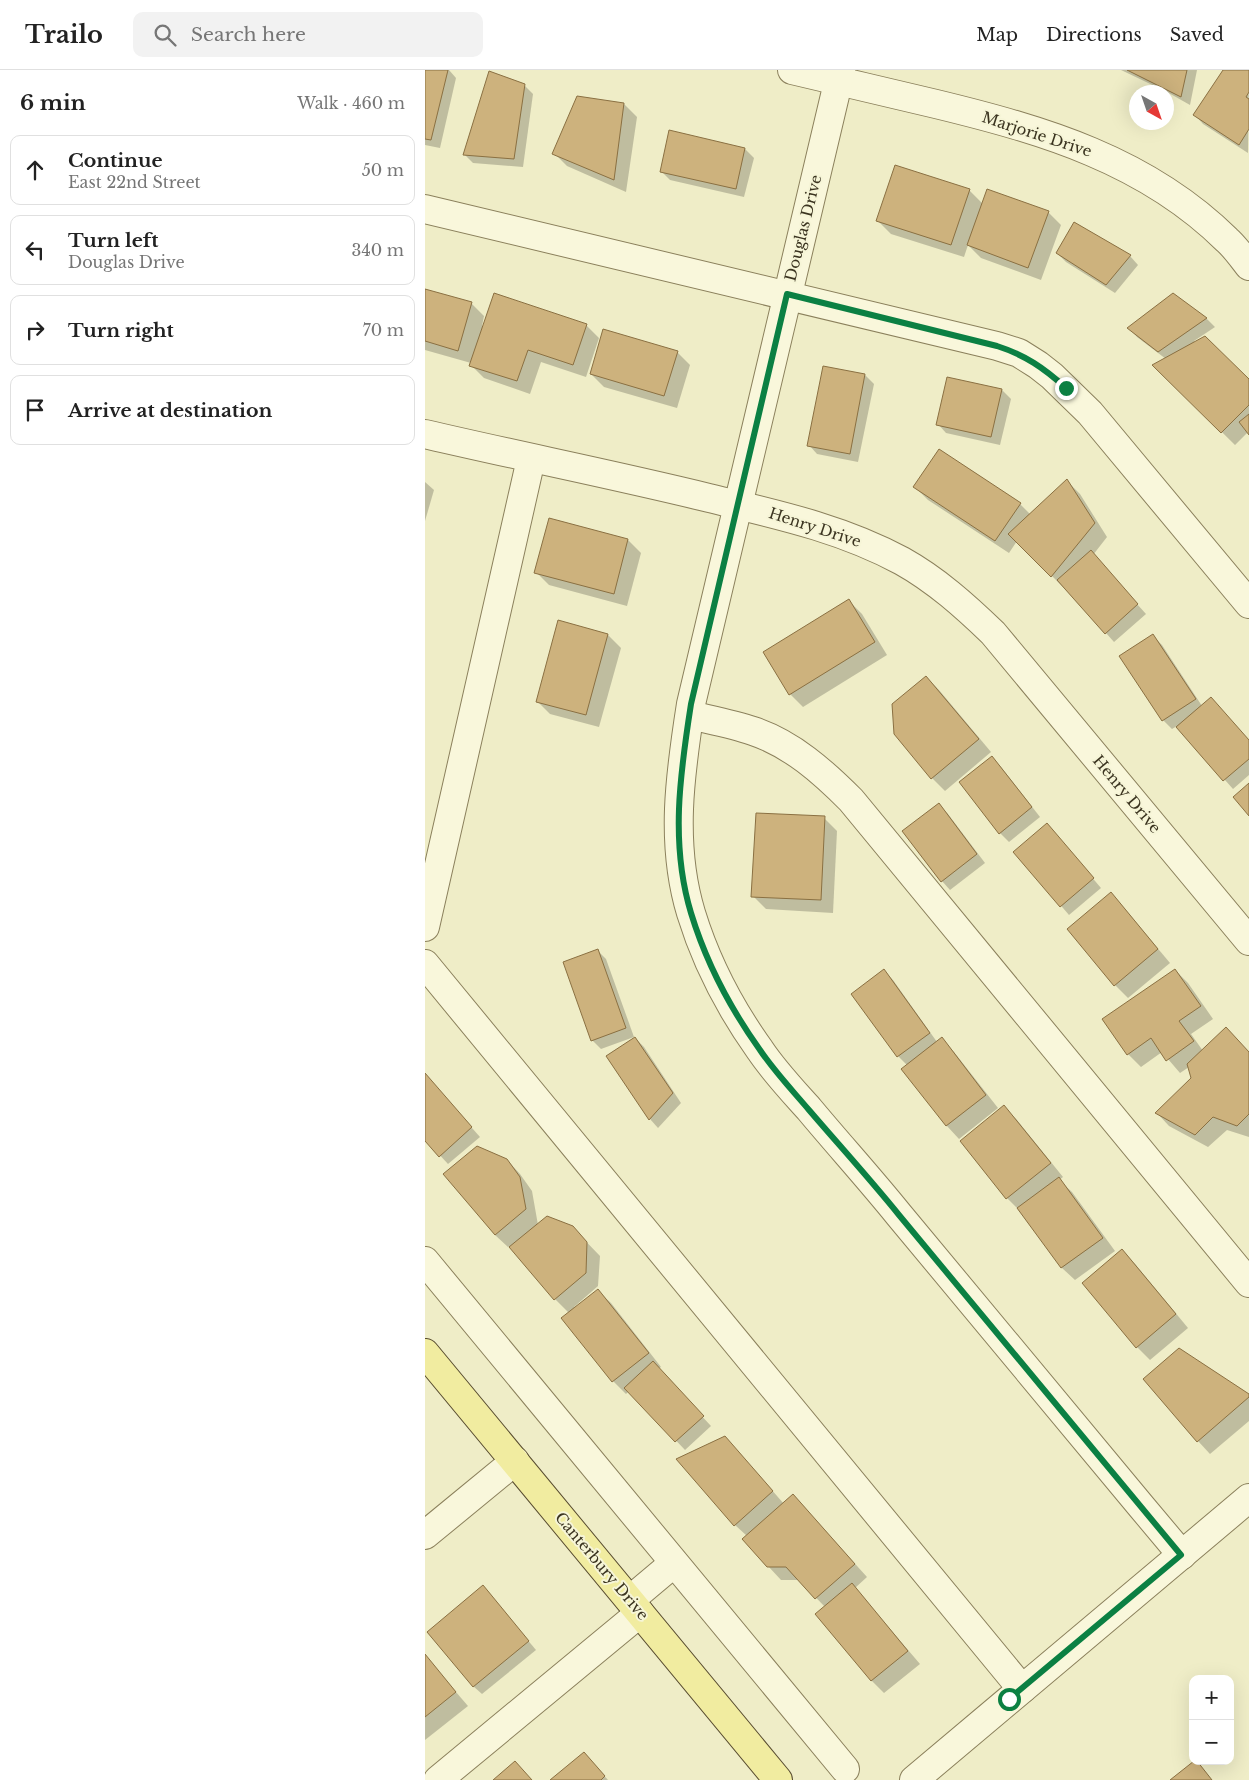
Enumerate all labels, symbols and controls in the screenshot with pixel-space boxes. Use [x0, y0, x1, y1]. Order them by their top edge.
search box [133, 12, 483, 57]
text: Trailo [25, 20, 103, 49]
icon: search [151, 21, 179, 49]
text: Search here [191, 23, 306, 46]
text: Map [976, 24, 1018, 46]
text: Directions [1046, 24, 1142, 46]
text: Saved [1170, 24, 1224, 46]
north arrow [1129, 85, 1174, 130]
text: 6 min [20, 90, 86, 116]
text: Walk · 460 m [297, 93, 405, 113]
street label: Marjorie Drive [980, 107, 1094, 161]
text: Continue [68, 149, 163, 172]
icon: ahead [21, 156, 49, 184]
text: 50 m [362, 160, 404, 180]
text: East 22nd Street [68, 172, 201, 192]
street label: Douglas Drive [781, 173, 825, 283]
text: Turn left [68, 229, 159, 252]
icon: left [21, 236, 49, 264]
text: 340 m [352, 240, 404, 260]
text: Douglas Drive [68, 252, 185, 272]
icon: right [21, 316, 49, 344]
text: Turn right [68, 319, 174, 342]
text: 70 m [363, 320, 404, 340]
route end [1055, 377, 1078, 400]
icon: arrive [21, 396, 49, 424]
text: Arrive at destination [68, 399, 272, 422]
street label: Henry Drive [766, 503, 864, 551]
street label: Henry Drive [1089, 751, 1165, 837]
street label: Canterbury Drive [551, 1508, 653, 1624]
map controls [1189, 1675, 1234, 1765]
button: + [1189, 1675, 1234, 1720]
route start [998, 1688, 1021, 1711]
button: − [1189, 1720, 1234, 1765]

